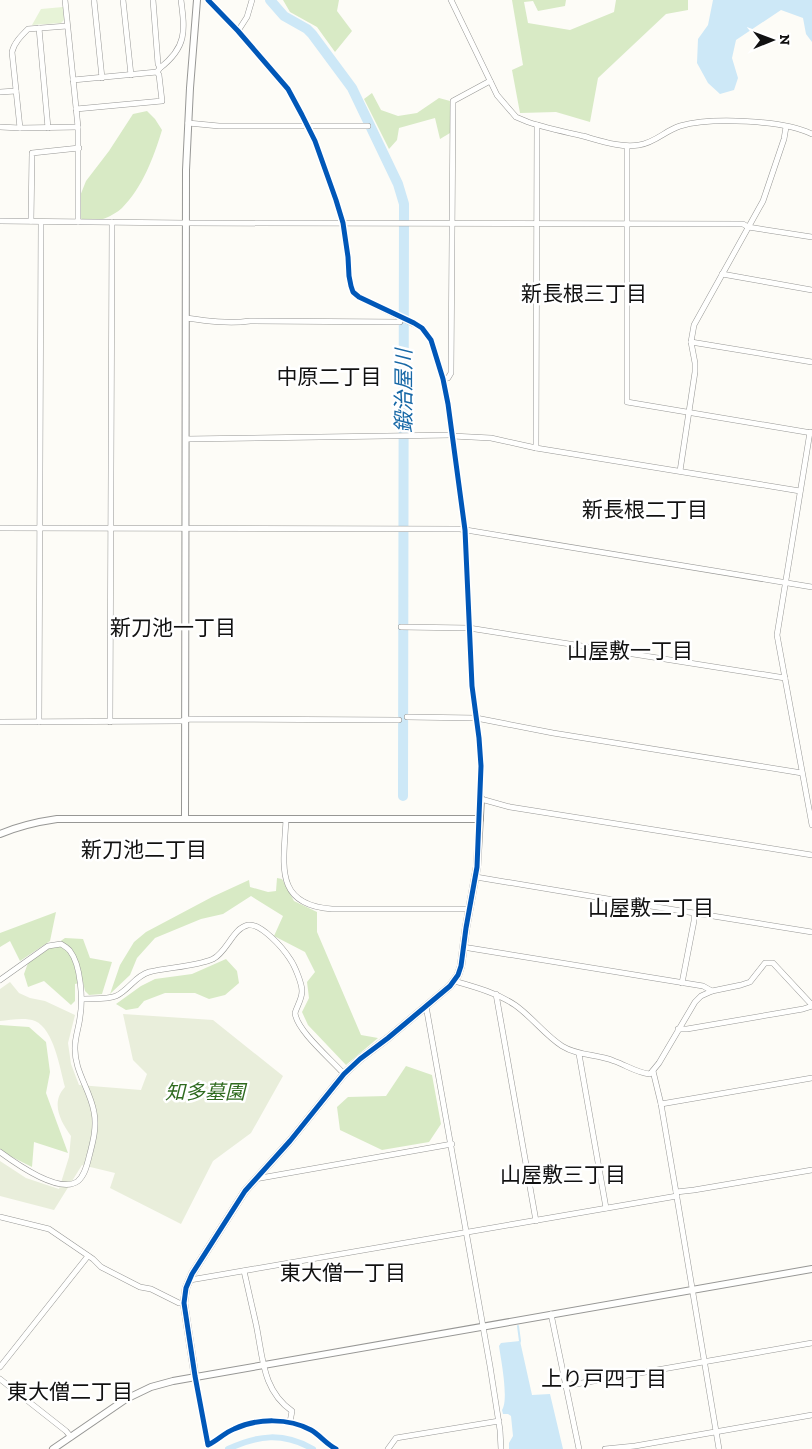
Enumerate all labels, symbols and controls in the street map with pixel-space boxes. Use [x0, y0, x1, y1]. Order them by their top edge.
north arrow [747, 15, 797, 65]
text: N [776, 34, 793, 46]
district label: 新長根三丁目 [521, 281, 647, 306]
water label: 鍛治屋川 [391, 347, 416, 433]
district label: 中原二丁目 [277, 364, 382, 389]
district label: 新長根二丁目 [582, 497, 708, 522]
district label: 新刀池一丁目 [110, 615, 236, 640]
district label: 山屋敷一丁目 [567, 638, 693, 663]
district label: 新刀池二丁目 [81, 837, 207, 862]
district label: 山屋敷二丁目 [588, 895, 714, 920]
park label: 知多墓園 [165, 1080, 248, 1104]
district label: 山屋敷三丁目 [500, 1162, 626, 1187]
district label: 東大僧一丁目 [280, 1260, 406, 1285]
district label: 上り戸四丁目 [541, 1366, 667, 1391]
district label: 東大僧二丁目 [7, 1379, 133, 1404]

